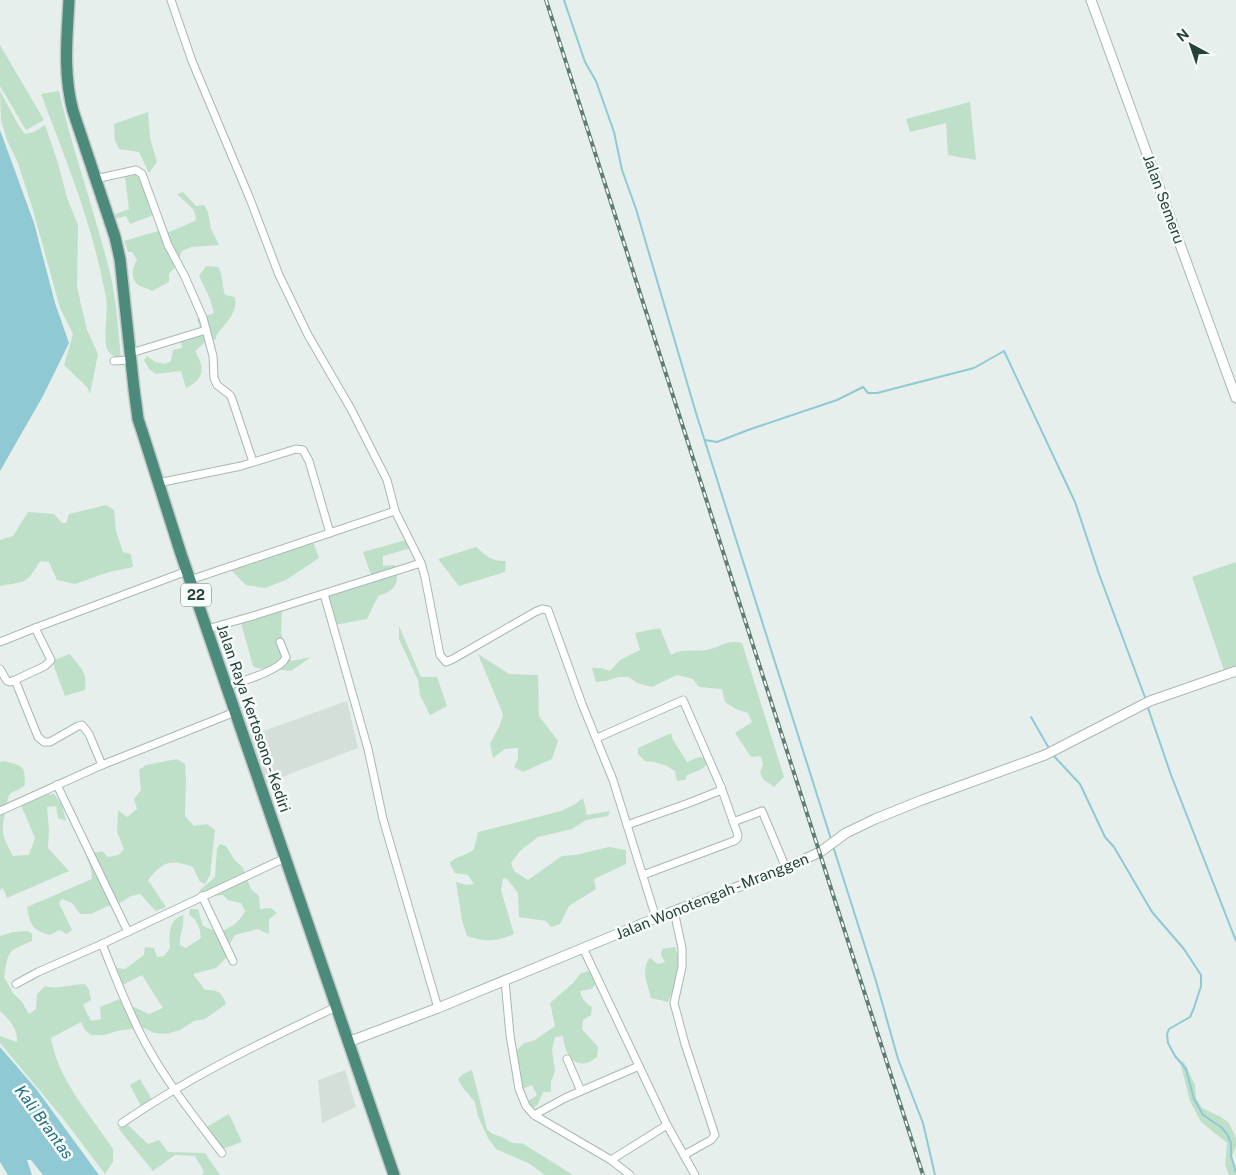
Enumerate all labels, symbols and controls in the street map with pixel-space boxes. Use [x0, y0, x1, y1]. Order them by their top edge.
north arrow [1166, 20, 1216, 70]
text: N [1173, 25, 1192, 45]
street label: Jalan Semeru [1140, 152, 1188, 246]
road number: 22 [181, 584, 211, 606]
street label: Jalan Raya Kertosono - Kediri [214, 622, 294, 814]
street label: Jalan Wonotengah - Mranggen [613, 849, 811, 943]
water label: Kali Brantas [11, 1081, 77, 1163]

